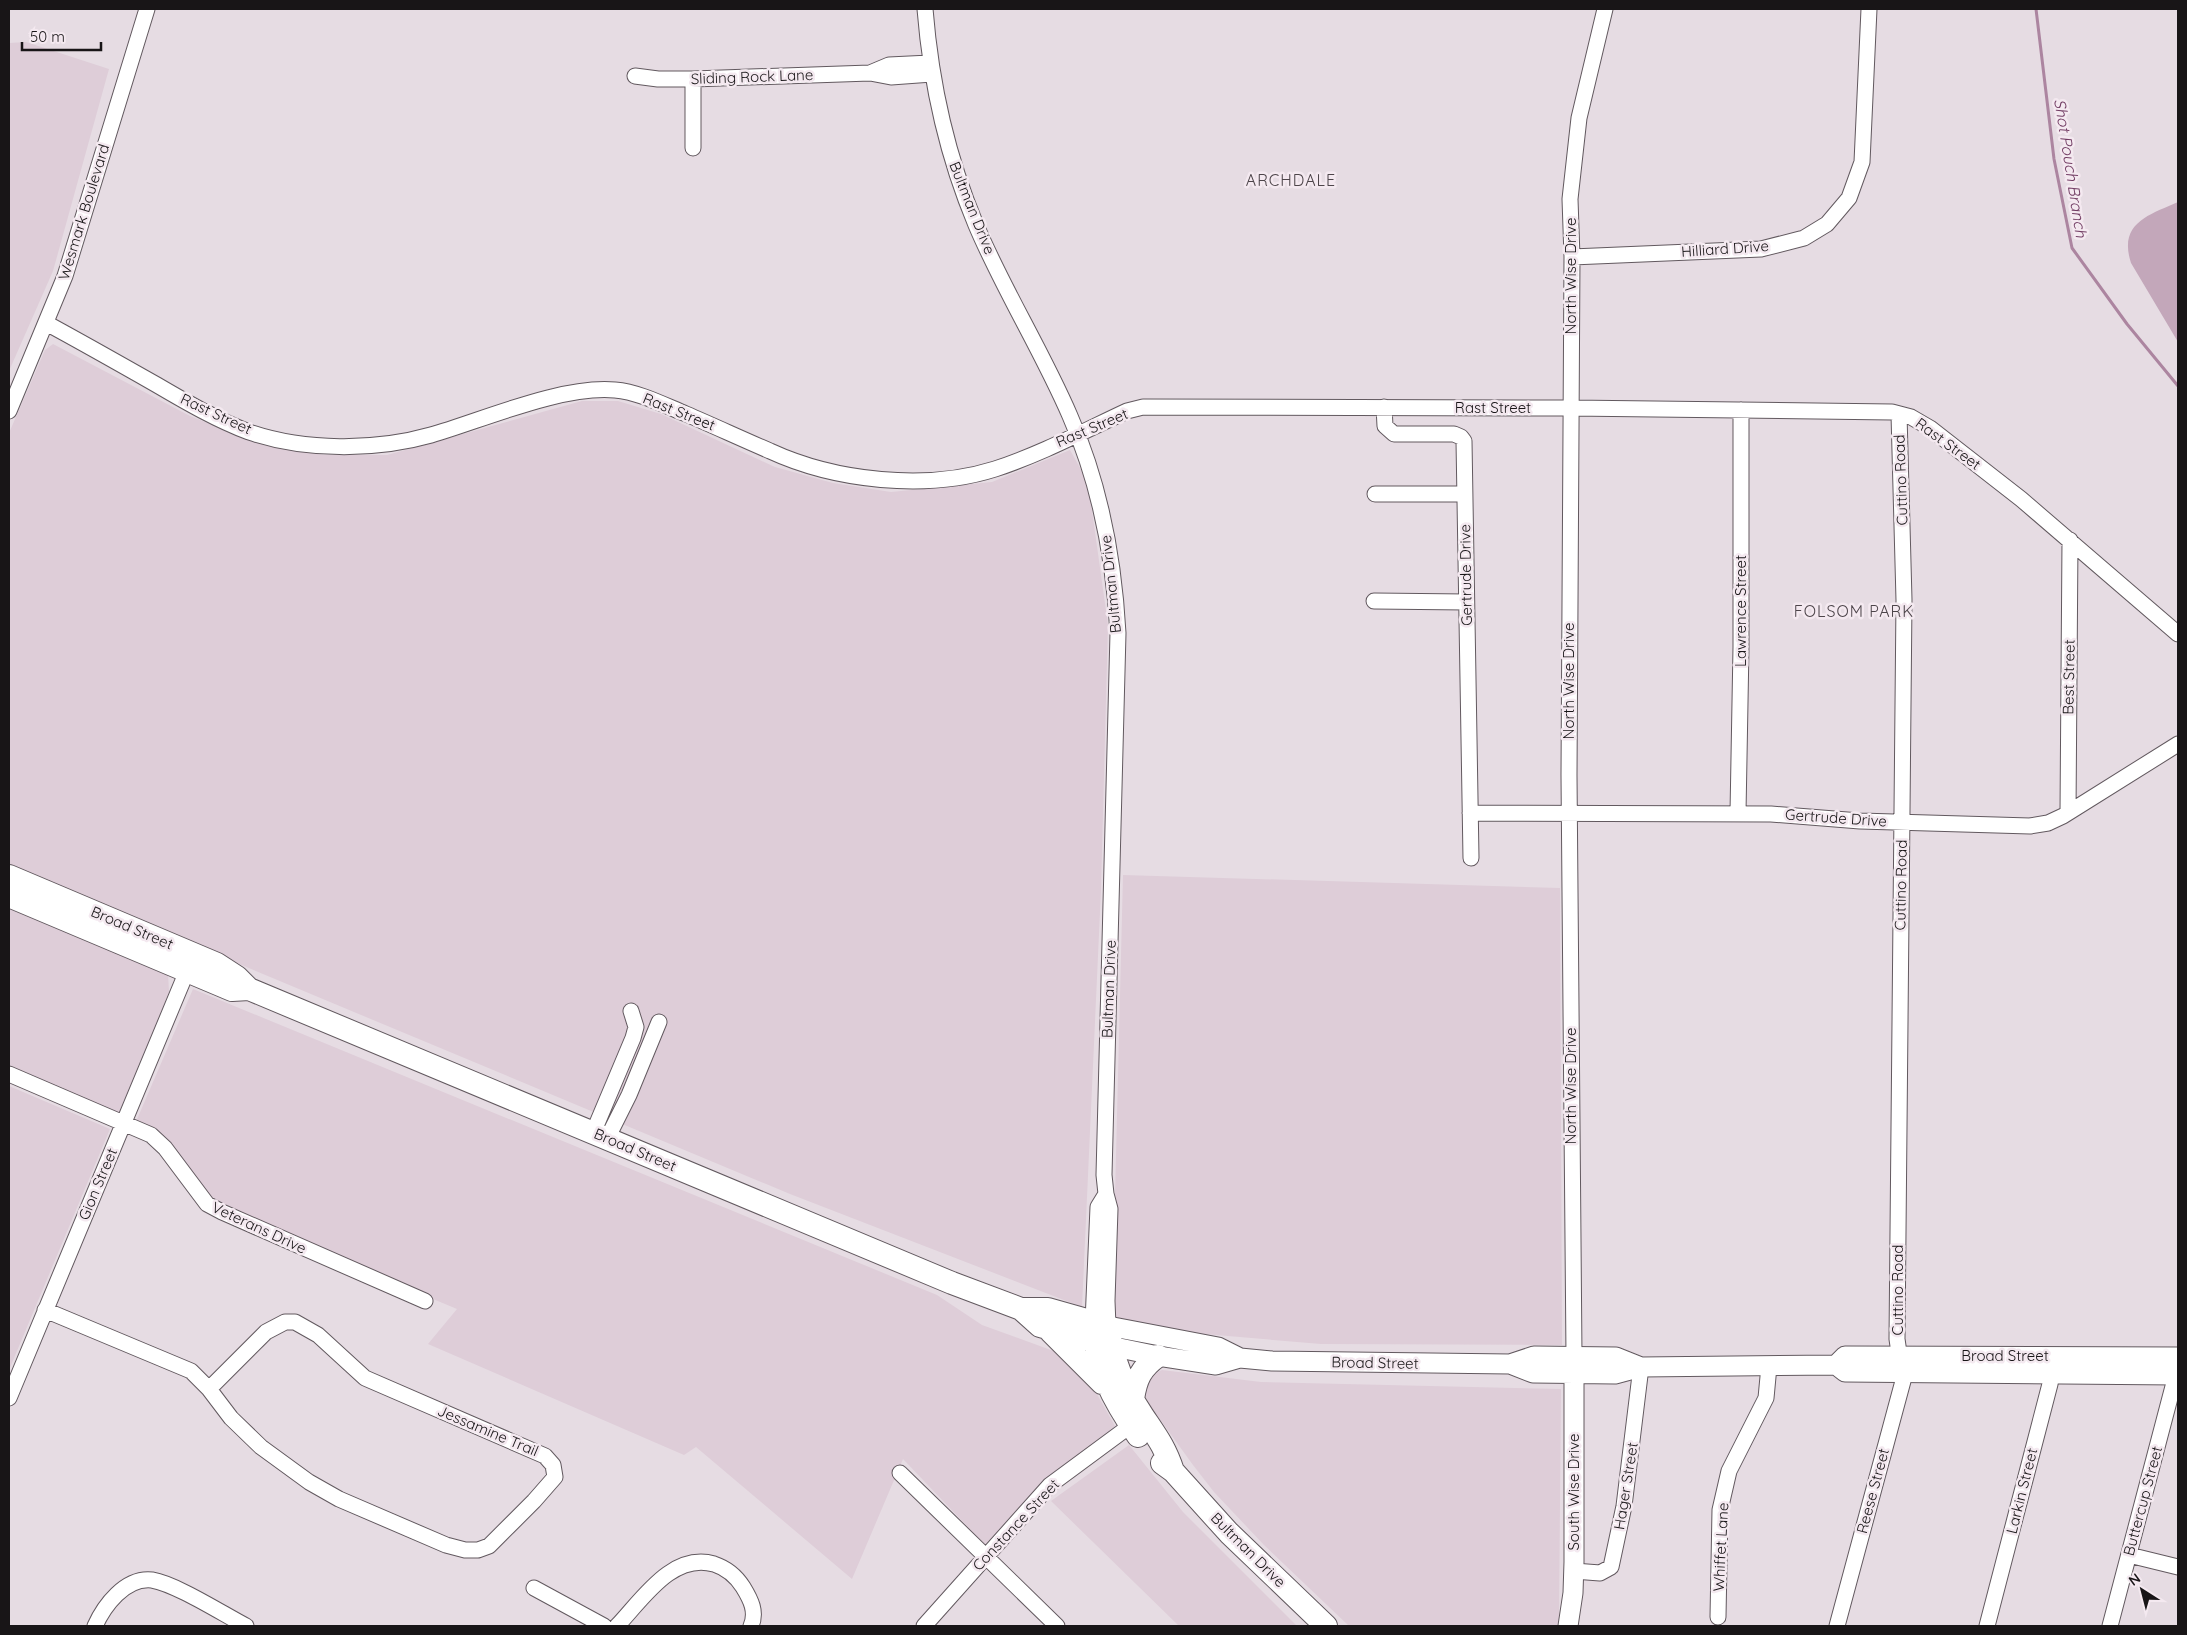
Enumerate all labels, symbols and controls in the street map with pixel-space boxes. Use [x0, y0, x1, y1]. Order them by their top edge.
scale bar [22, 20, 101, 52]
text: 50 m [30, 27, 65, 46]
street label: Sliding Rock Lane [690, 65, 814, 88]
water label: Shot Pouch Branch [2050, 97, 2092, 240]
street label: Wesmark Boulevard [54, 142, 113, 282]
street label: Bultman Drive [945, 159, 1000, 257]
district label: ARCHDALE [1246, 170, 1336, 190]
street label: North Wise Drive [1561, 218, 1580, 334]
street label: Hilliard Drive [1680, 236, 1769, 261]
street label: Rast Street [640, 388, 718, 435]
street label: Rast Street [178, 389, 255, 438]
street label: Rast Street [1455, 398, 1531, 417]
street label: Rast Street [1053, 404, 1131, 451]
street label: Rast Street [1912, 413, 1985, 474]
street label: Cuttino Road [1889, 434, 1912, 526]
street label: Gertrude Drive [1455, 524, 1476, 626]
street label: Bultman Drive [1096, 534, 1125, 634]
street label: Lawrence Street [1731, 555, 1750, 667]
district label: FOLSOM PARK [1794, 601, 1914, 621]
street label: North Wise Drive [1559, 623, 1578, 739]
street label: Best Street [2058, 639, 2079, 715]
street label: Gertrude Drive [1785, 804, 1887, 831]
street label: Cuttino Road [1890, 839, 1911, 931]
street label: Broad Street [88, 902, 176, 953]
street label: Bultman Drive [1097, 939, 1120, 1039]
street label: North Wise Drive [1561, 1028, 1580, 1144]
street label: Broad Street [591, 1124, 679, 1175]
street label: Gion Street [74, 1145, 121, 1223]
street label: Veterans Drive [209, 1197, 310, 1258]
street label: Cuttino Road [1888, 1245, 1907, 1335]
street label: Broad Street [1961, 1346, 2049, 1365]
street label: Broad Street [1331, 1352, 1419, 1373]
street label: Jessamine Trail [435, 1401, 542, 1460]
street label: South Wise Drive [1564, 1433, 1583, 1551]
street label: Hager Street [1609, 1441, 1642, 1531]
street label: Buttercup Street [2119, 1444, 2166, 1558]
street label: Reese Street [1852, 1446, 1893, 1536]
street label: Larkin Street [2002, 1446, 2041, 1536]
street label: Constance Street [968, 1475, 1063, 1575]
street label: Whiffet Lane [1709, 1502, 1732, 1592]
street label: Bultman Drive [1207, 1508, 1290, 1591]
north arrow [2117, 1565, 2167, 1615]
text: N [2125, 1569, 2144, 1590]

